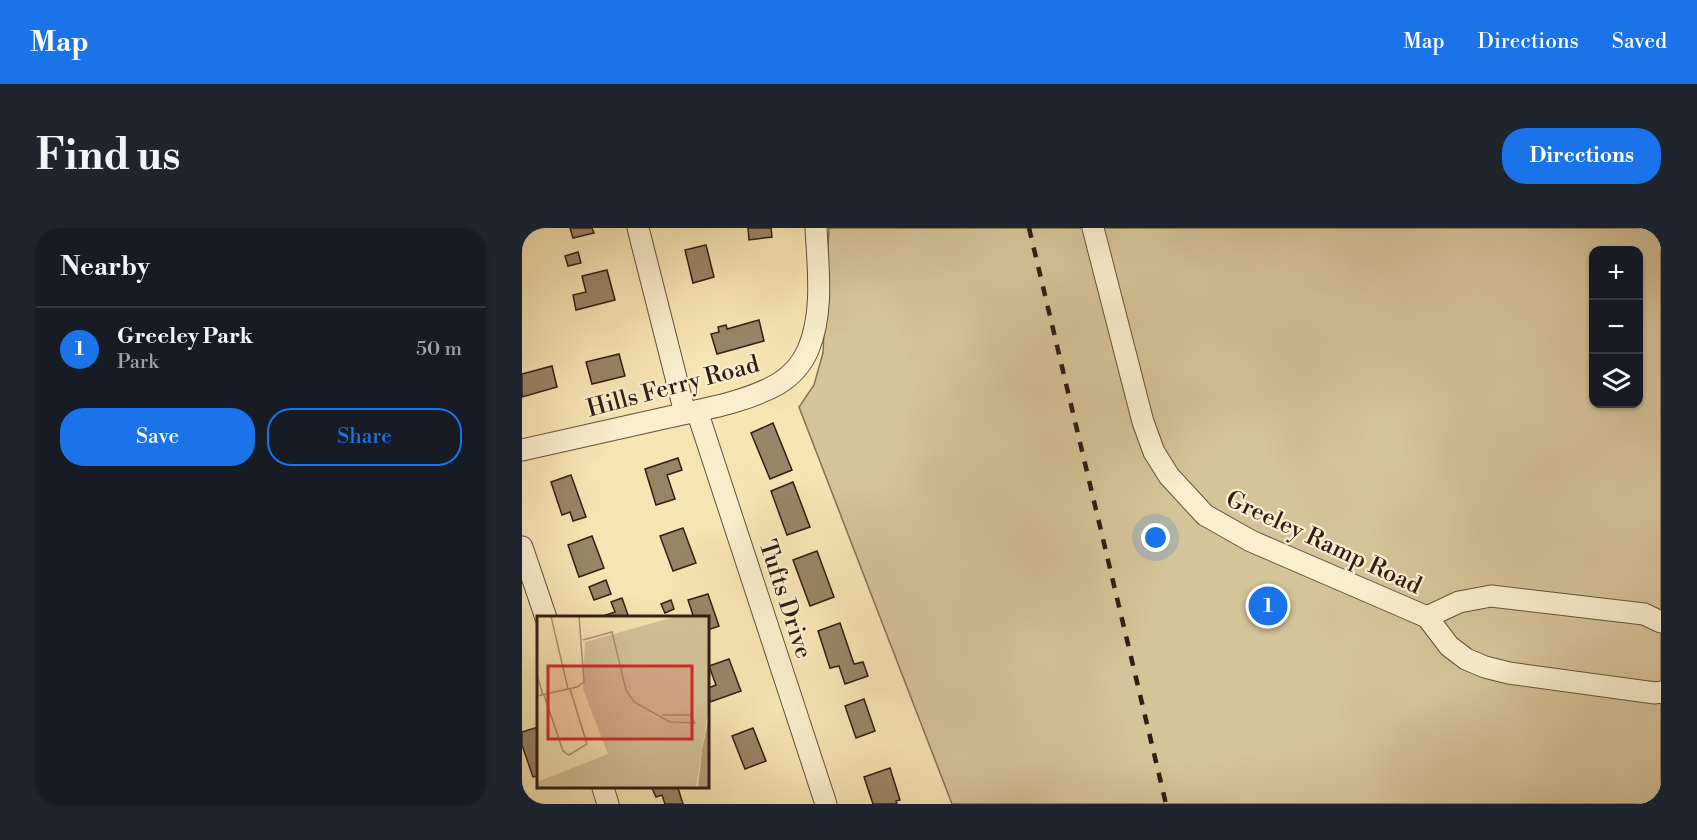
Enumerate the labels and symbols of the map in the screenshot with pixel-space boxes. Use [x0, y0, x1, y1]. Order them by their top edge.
street label: Hills Ferry Road [584, 349, 763, 424]
street label: Greeley Ramp Road [1221, 484, 1427, 602]
your location [1141, 523, 1170, 552]
street label: Tufts Drive [752, 536, 818, 663]
pin: 1 [1248, 584, 1288, 628]
inset map [537, 616, 710, 789]

